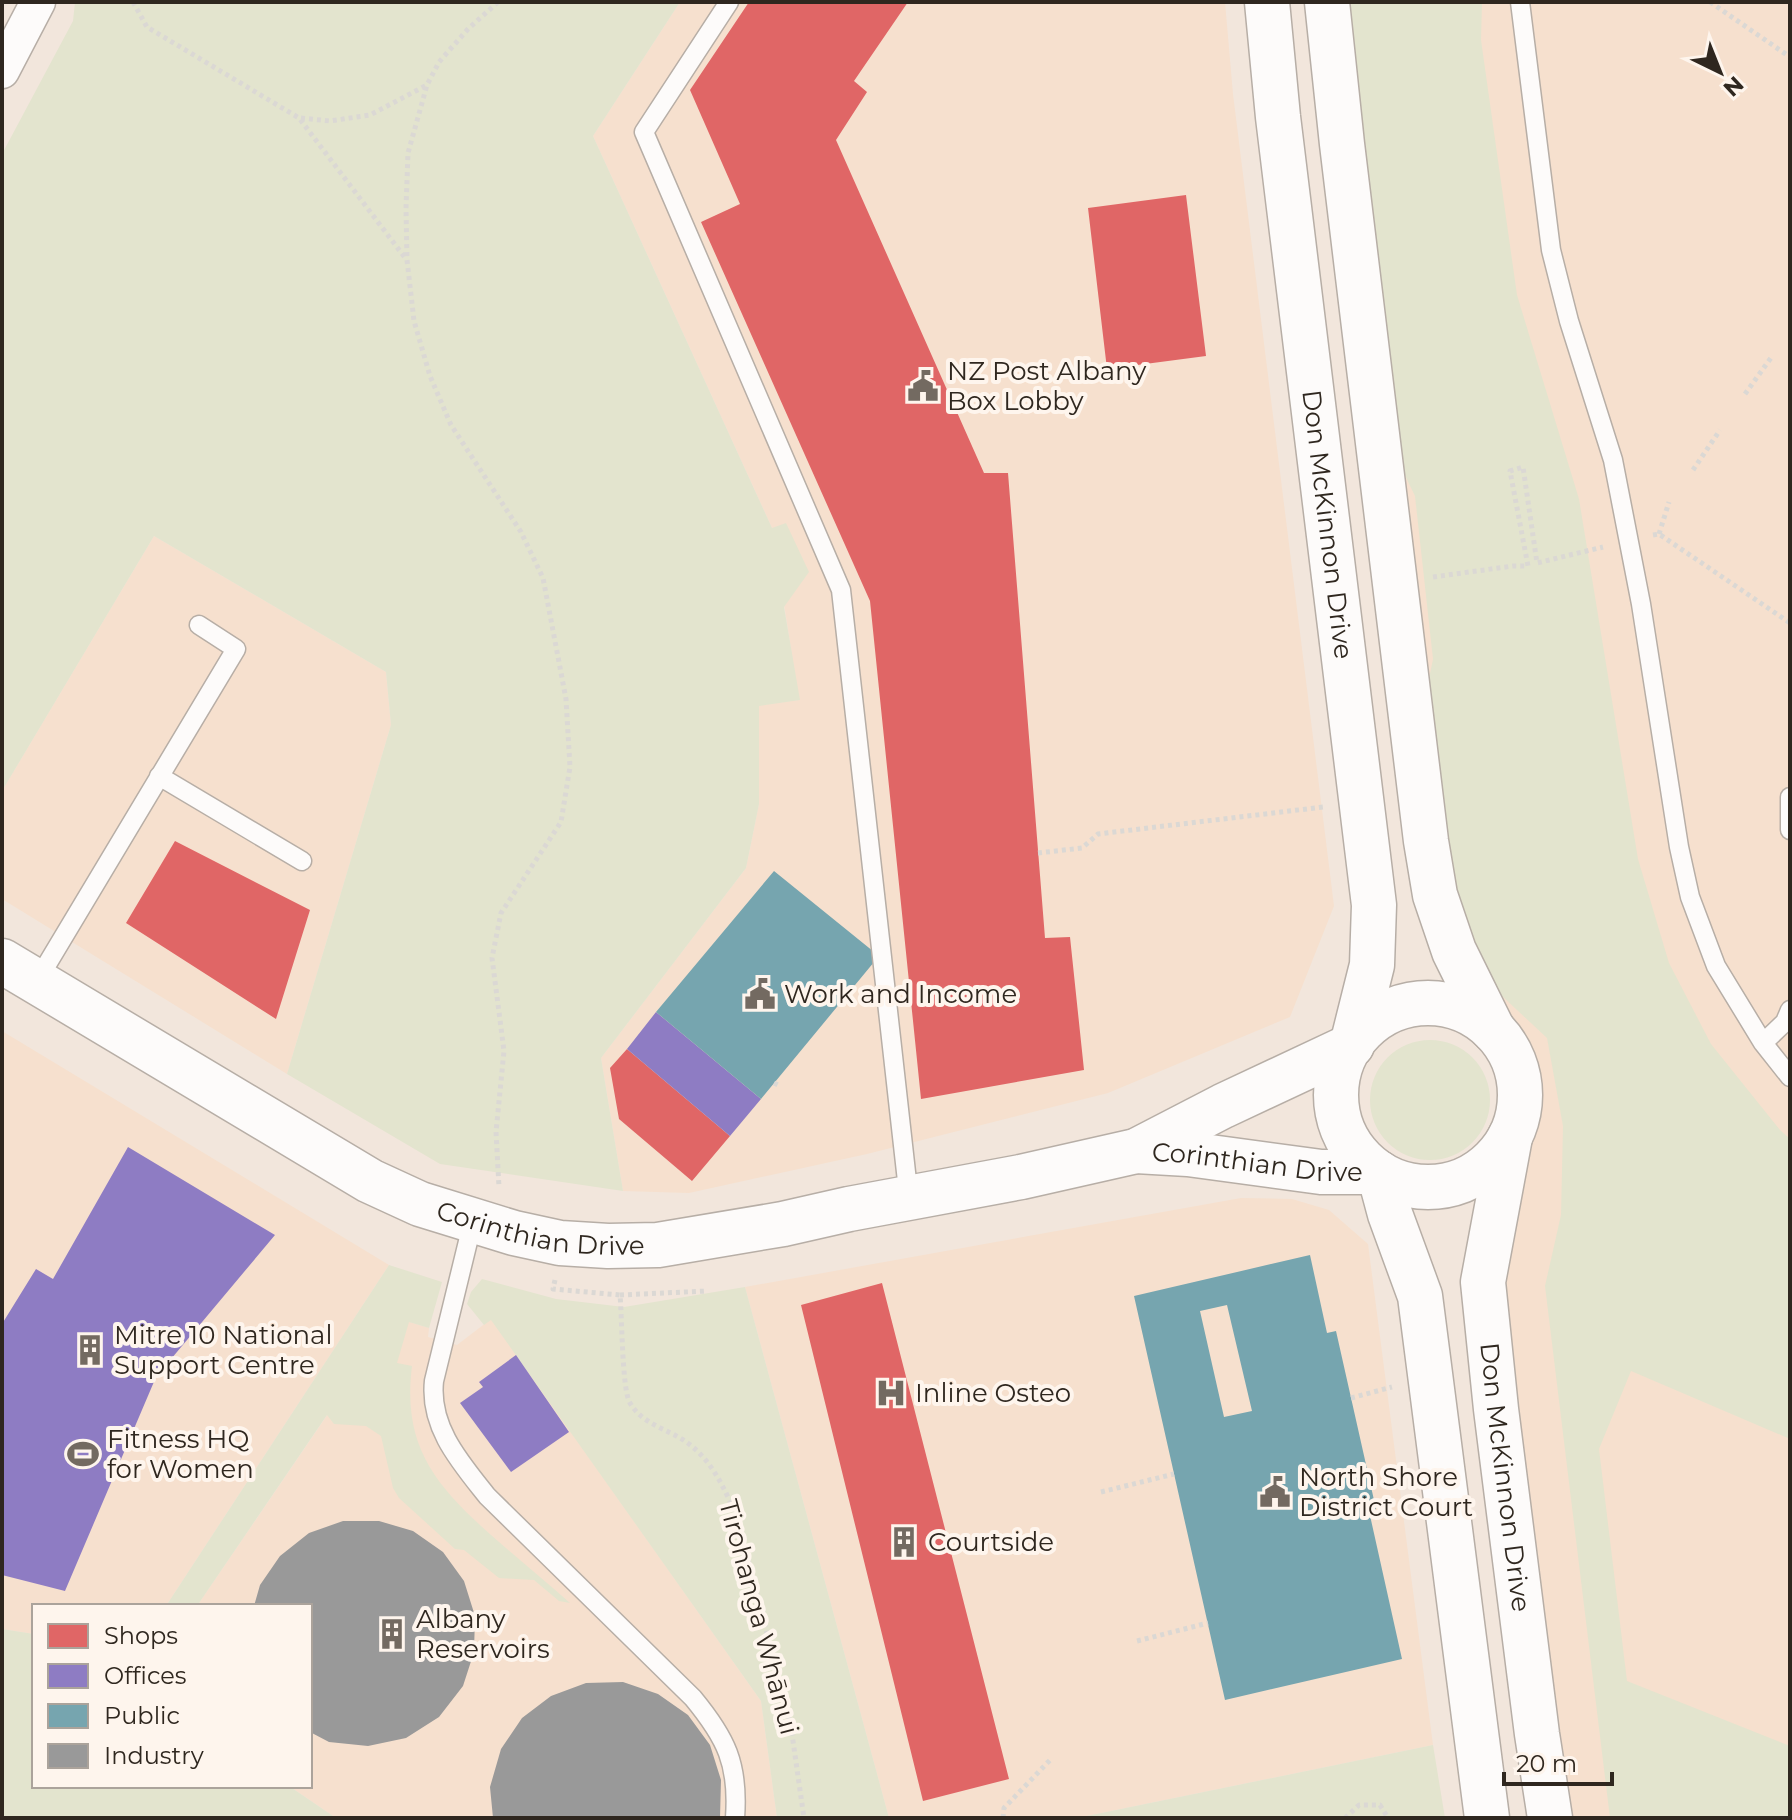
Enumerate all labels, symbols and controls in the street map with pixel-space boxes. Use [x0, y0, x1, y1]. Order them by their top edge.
north arrow [1680, 32, 1760, 112]
text: N [1718, 70, 1749, 102]
place label: NZ Post Albany Box Lobby [947, 355, 1147, 417]
public building icon: NZ Post Albany Box Lobby [906, 369, 940, 403]
street label: Don McKinnon Drive [1295, 388, 1360, 661]
public building icon: Work and Income [743, 977, 777, 1011]
place label: Work and Income [784, 978, 1017, 1010]
street label: Corinthian Drive [1151, 1136, 1363, 1188]
street label: Corinthian Drive [433, 1194, 645, 1262]
place label: Mitre 10 National Support Centre [114, 1319, 332, 1381]
building icon: Mitre 10 National Support Centre [73, 1333, 107, 1367]
street label: Don McKinnon Drive [1473, 1341, 1537, 1614]
hospital icon: Inline Osteo [874, 1376, 908, 1410]
place label: Inline Osteo [915, 1377, 1071, 1409]
place label: Fitness HQ for Women [107, 1423, 254, 1485]
sports icon: Fitness HQ for Women [66, 1437, 100, 1471]
place label: North Shore District Court [1299, 1461, 1473, 1523]
public building icon: North Shore District Court [1258, 1475, 1292, 1509]
street label: Tirohanga Whānui [712, 1496, 806, 1738]
building icon: Courtside [887, 1525, 921, 1559]
place label: Courtside [928, 1526, 1054, 1558]
place label: Albany Reservoirs [416, 1603, 550, 1665]
legend [32, 1604, 312, 1788]
building icon: Albany Reservoirs [375, 1617, 409, 1651]
text: Shops [104, 1621, 178, 1650]
text: Offices [104, 1661, 186, 1690]
text: Public [104, 1701, 180, 1730]
scale bar [1504, 1736, 1612, 1786]
text: Industry [104, 1741, 204, 1770]
text: 20 m [1516, 1749, 1577, 1778]

